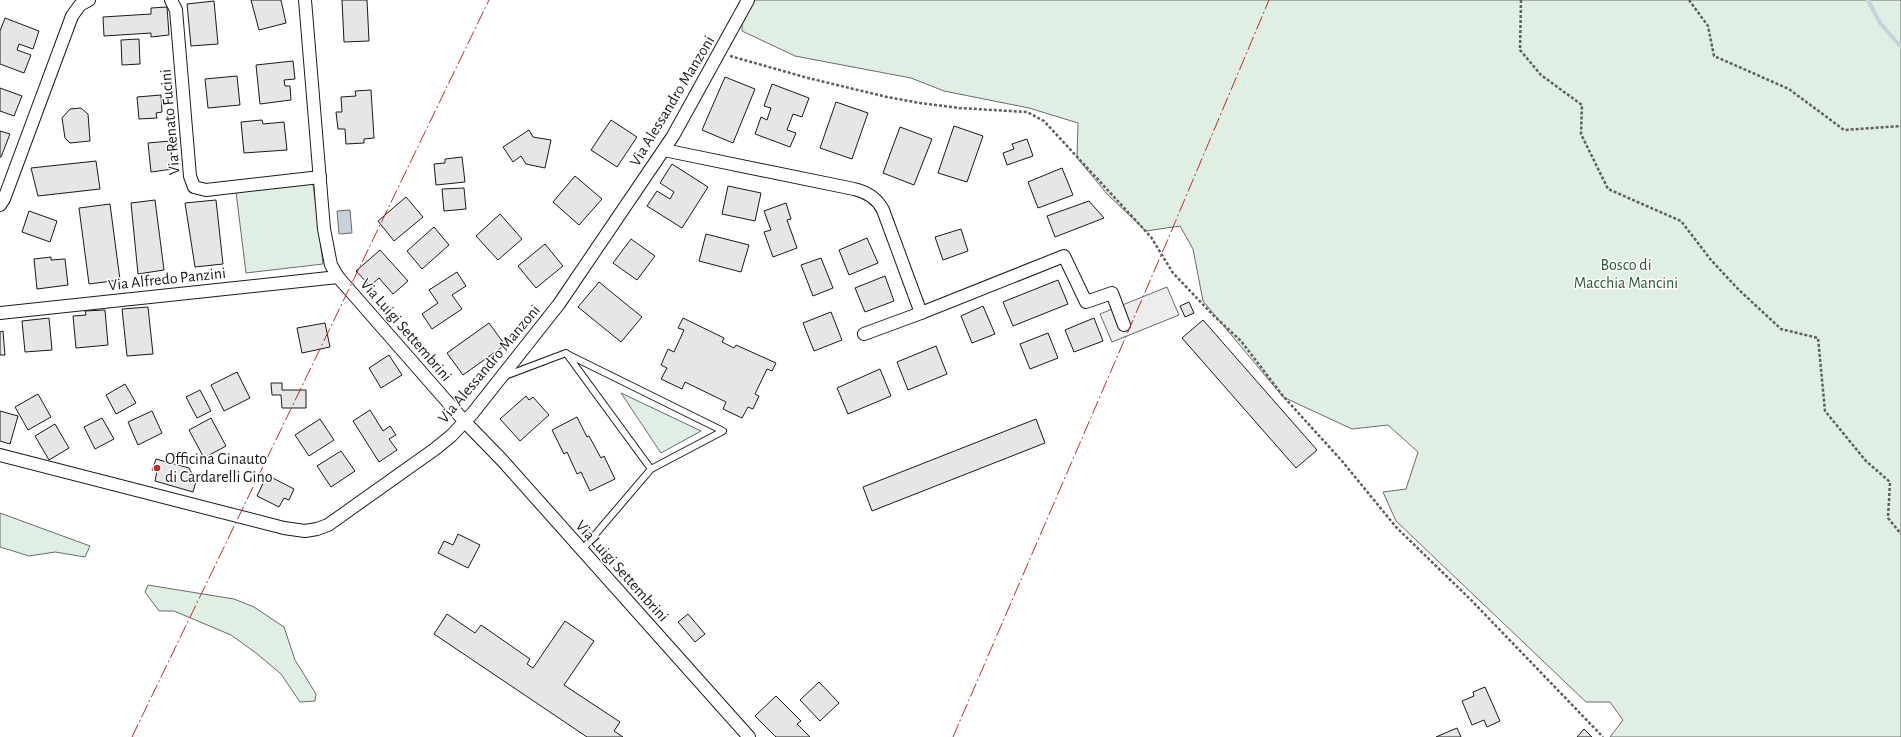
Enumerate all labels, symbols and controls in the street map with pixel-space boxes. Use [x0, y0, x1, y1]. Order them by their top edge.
street label: Via Alessandro Manzoni [627, 33, 717, 169]
street label: Via Renato Fucini [157, 68, 183, 176]
park label: Bosco di Macchia Mancini [1574, 257, 1678, 291]
street label: Via Alfredo Panzini [107, 265, 227, 293]
street label: Via Luigi Settembrini [357, 276, 455, 384]
street label: Via Alessandro Manzoni [435, 302, 543, 426]
place label: Officina Ginauto di Cardarelli Gino [165, 451, 273, 485]
marker: Officina Ginauto di Cardarelli Gino [152, 463, 162, 473]
street label: Via Luigi Settembrini [573, 517, 671, 625]

